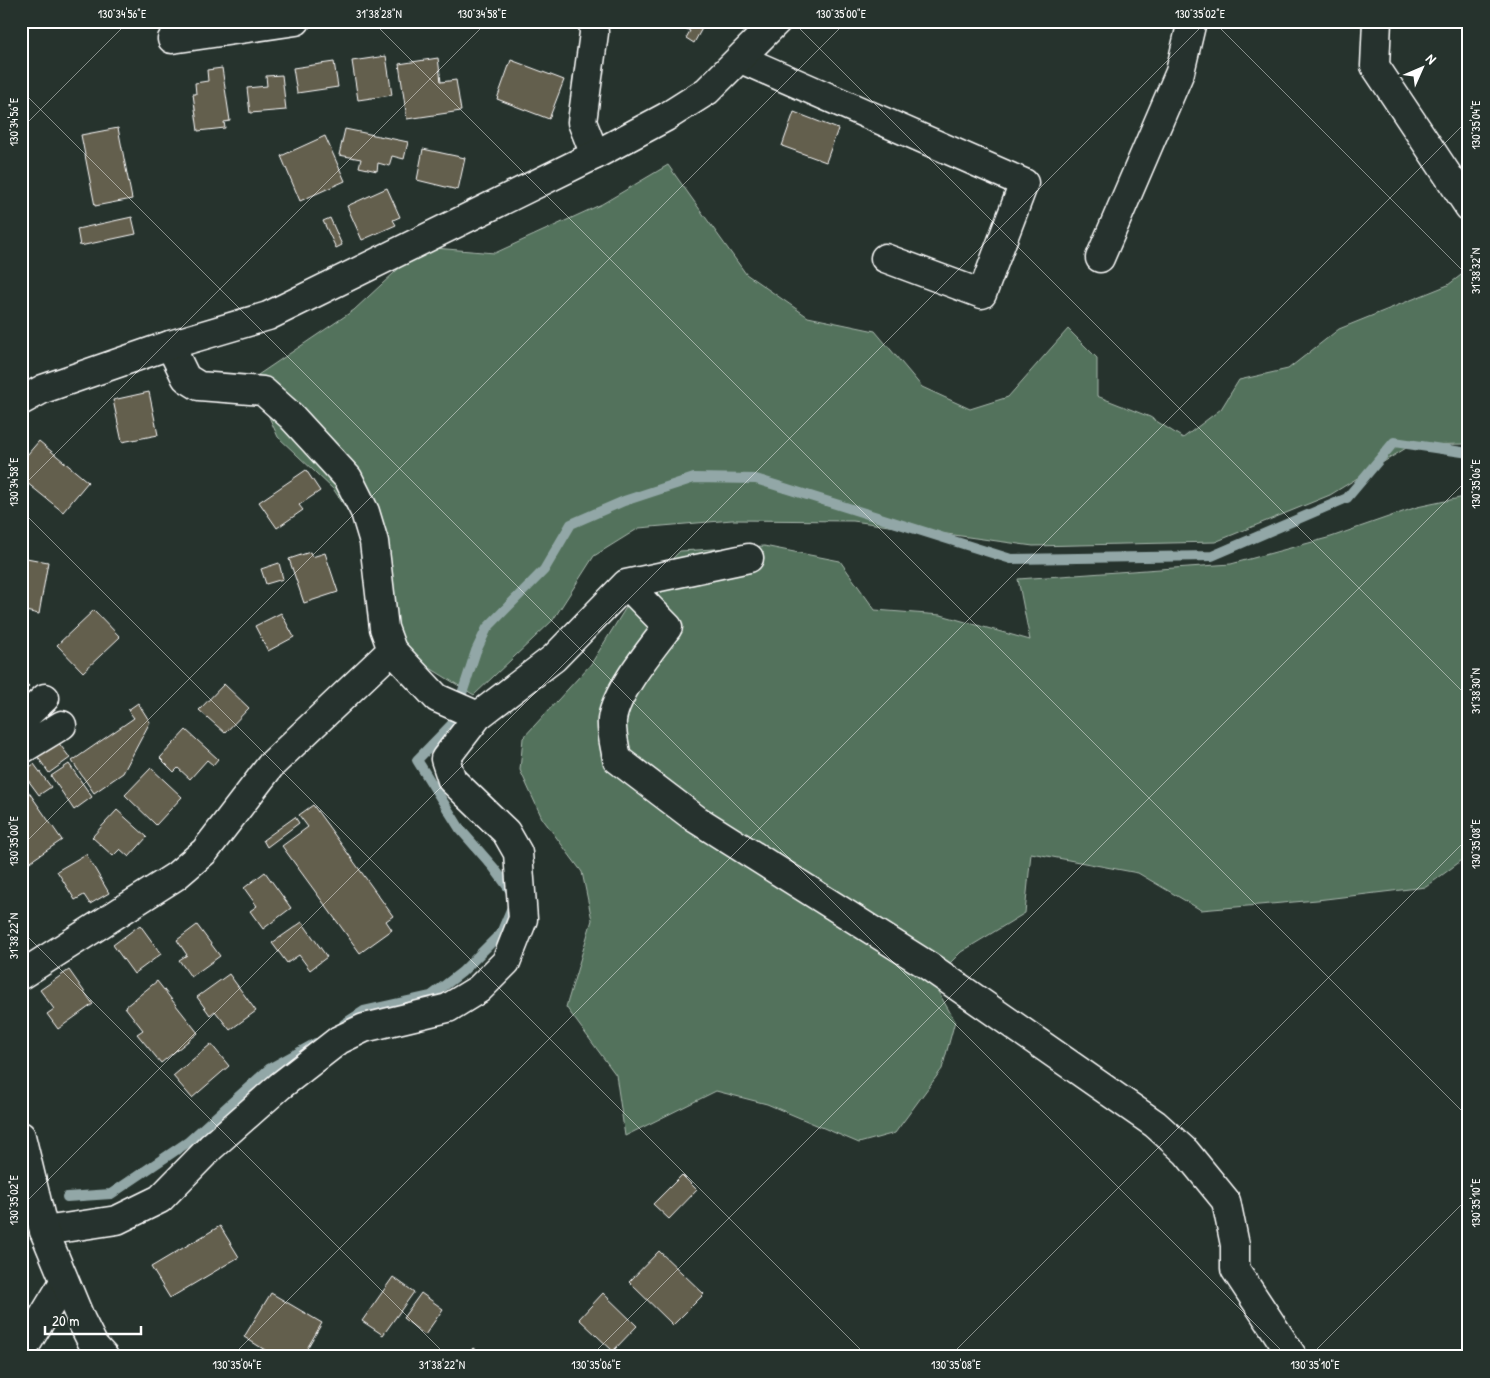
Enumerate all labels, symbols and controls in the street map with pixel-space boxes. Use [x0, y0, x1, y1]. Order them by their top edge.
text: 130°34'56"E [98, 5, 147, 22]
text: 31°38'28"N [356, 5, 402, 22]
text: 130°34'58"E [458, 5, 507, 22]
text: 130°35'00"E [816, 5, 867, 22]
text: 130°35'02"E [1175, 5, 1226, 22]
north arrow [1398, 42, 1448, 92]
text: N [1422, 49, 1441, 68]
text: 130°34'56"E [5, 97, 22, 146]
text: 130°35'04"E [1467, 100, 1484, 150]
text: 31°38'32"N [1467, 248, 1484, 294]
text: 130°34'58"E [5, 457, 22, 506]
text: 130°35'06"E [1467, 459, 1484, 509]
text: 31°38'30"N [1467, 668, 1484, 714]
text: 130°35'00"E [5, 815, 22, 866]
text: 130°35'08"E [1467, 818, 1484, 869]
text: 31°38'22"N [5, 913, 22, 959]
text: 130°35'02"E [5, 1174, 22, 1225]
text: 130°35'10"E [1467, 1178, 1484, 1227]
scale bar [45, 1303, 141, 1335]
text: 20 m [52, 1310, 79, 1331]
text: 130°35'04"E [212, 1356, 262, 1373]
text: 31°38'22"N [419, 1356, 465, 1373]
text: 130°35'06"E [571, 1356, 621, 1373]
text: 130°35'08"E [931, 1356, 982, 1373]
text: 130°35'10"E [1291, 1356, 1340, 1373]

